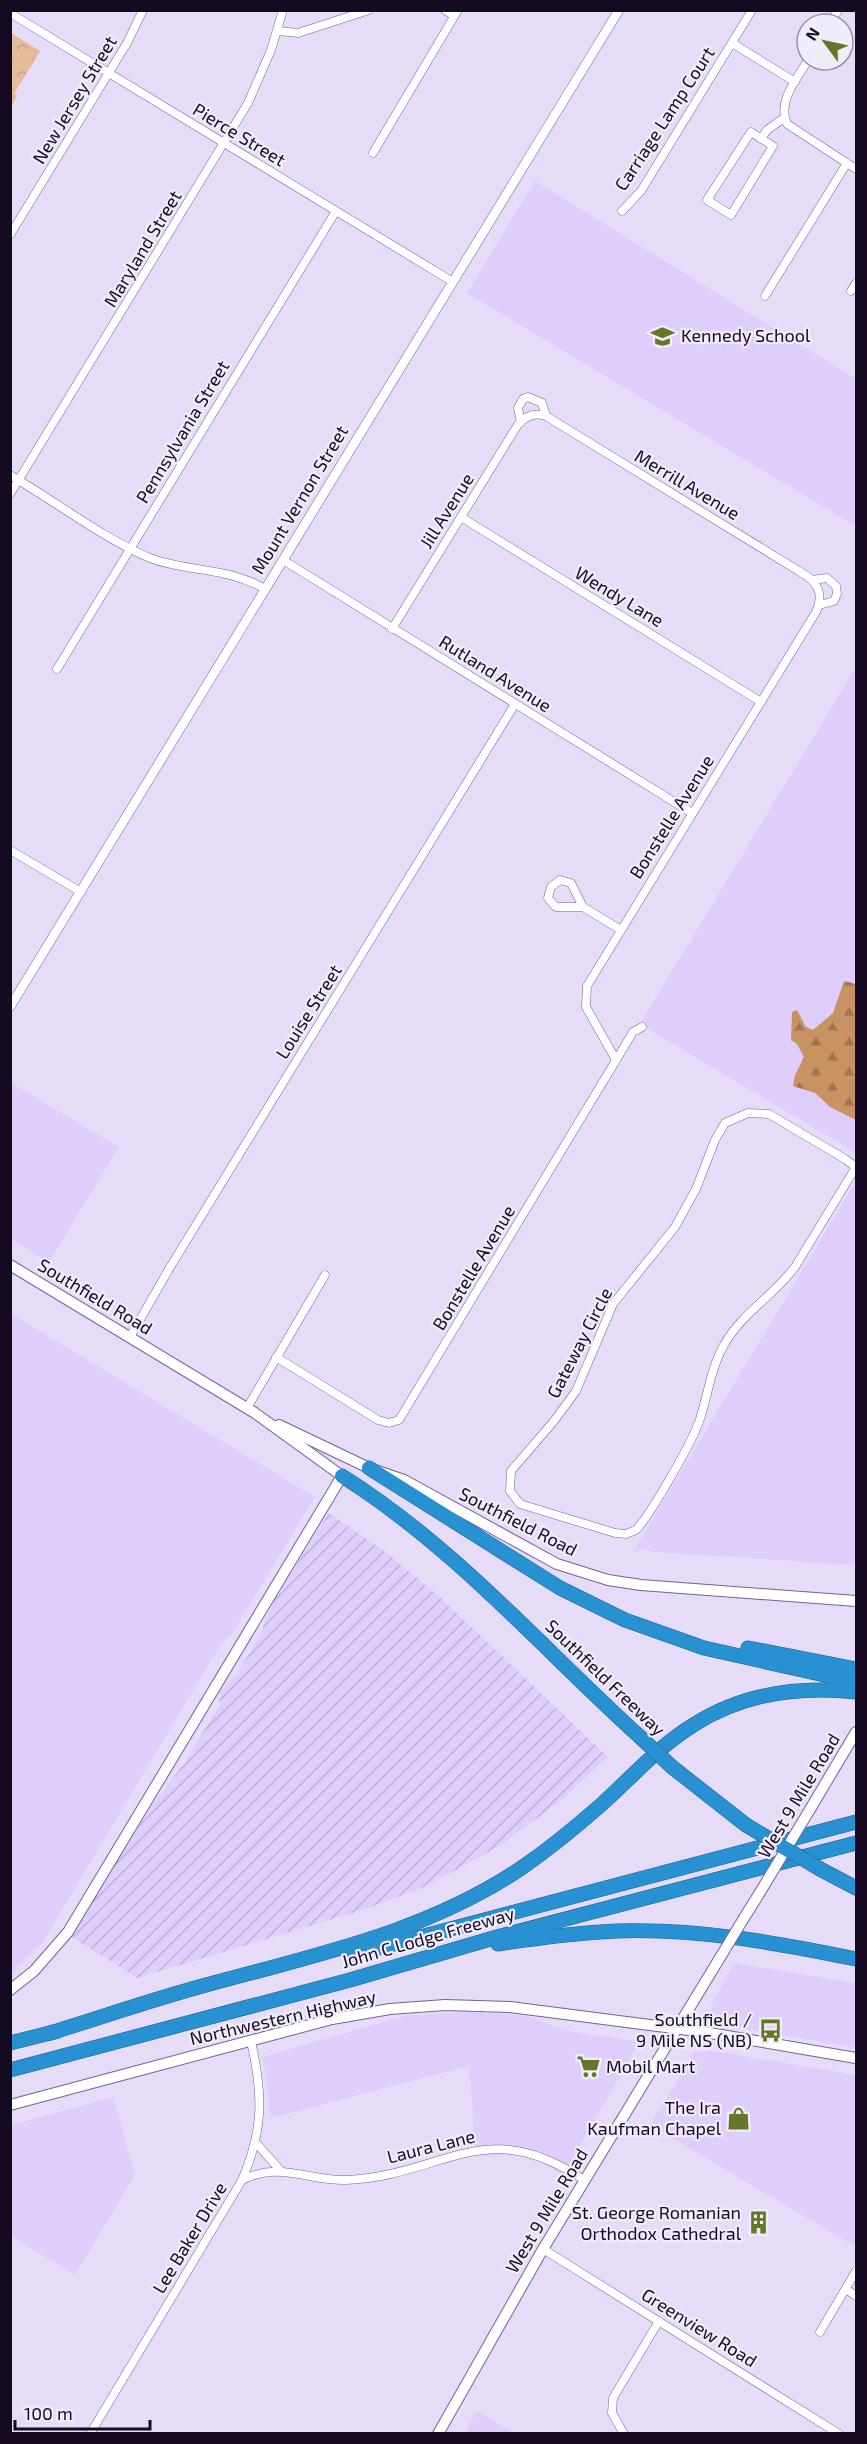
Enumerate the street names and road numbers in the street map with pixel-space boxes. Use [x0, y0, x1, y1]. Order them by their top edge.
street label: New Jersey Street [27, 31, 121, 167]
street label: Carriage Lamp Court [610, 42, 719, 194]
street label: Pierce Street [189, 98, 290, 170]
street label: Maryland Street [99, 186, 186, 311]
street label: Pennsylvania Street [131, 356, 234, 507]
street label: Mount Vernon Street [246, 421, 352, 578]
street label: Merrill Avenue [631, 444, 744, 524]
street label: Jill Avenue [414, 469, 478, 552]
street label: Wendy Lane [571, 561, 668, 631]
street label: Rutland Avenue [435, 630, 556, 716]
street label: Bonstelle Avenue [624, 751, 718, 882]
street label: Louise Street [270, 960, 346, 1063]
street label: Bonstelle Avenue [427, 1201, 519, 1334]
street label: Southfield Road [34, 1253, 157, 1339]
street label: Gateway Circle [542, 1284, 616, 1401]
street label: Southfield Road [456, 1482, 581, 1560]
street label: Southfield Freeway [541, 1614, 671, 1740]
street label: West 9 Mile Road [752, 1729, 844, 1862]
street label: John C Lodge Freeway [339, 1902, 517, 1972]
street label: Northwestern Highway [188, 1985, 378, 2049]
street label: Laura Lane [385, 2124, 477, 2168]
street label: West 9 Mile Road [500, 2144, 592, 2277]
street label: Lee Baker Drive [147, 2178, 231, 2297]
street label: Greenview Road [638, 2283, 761, 2371]

